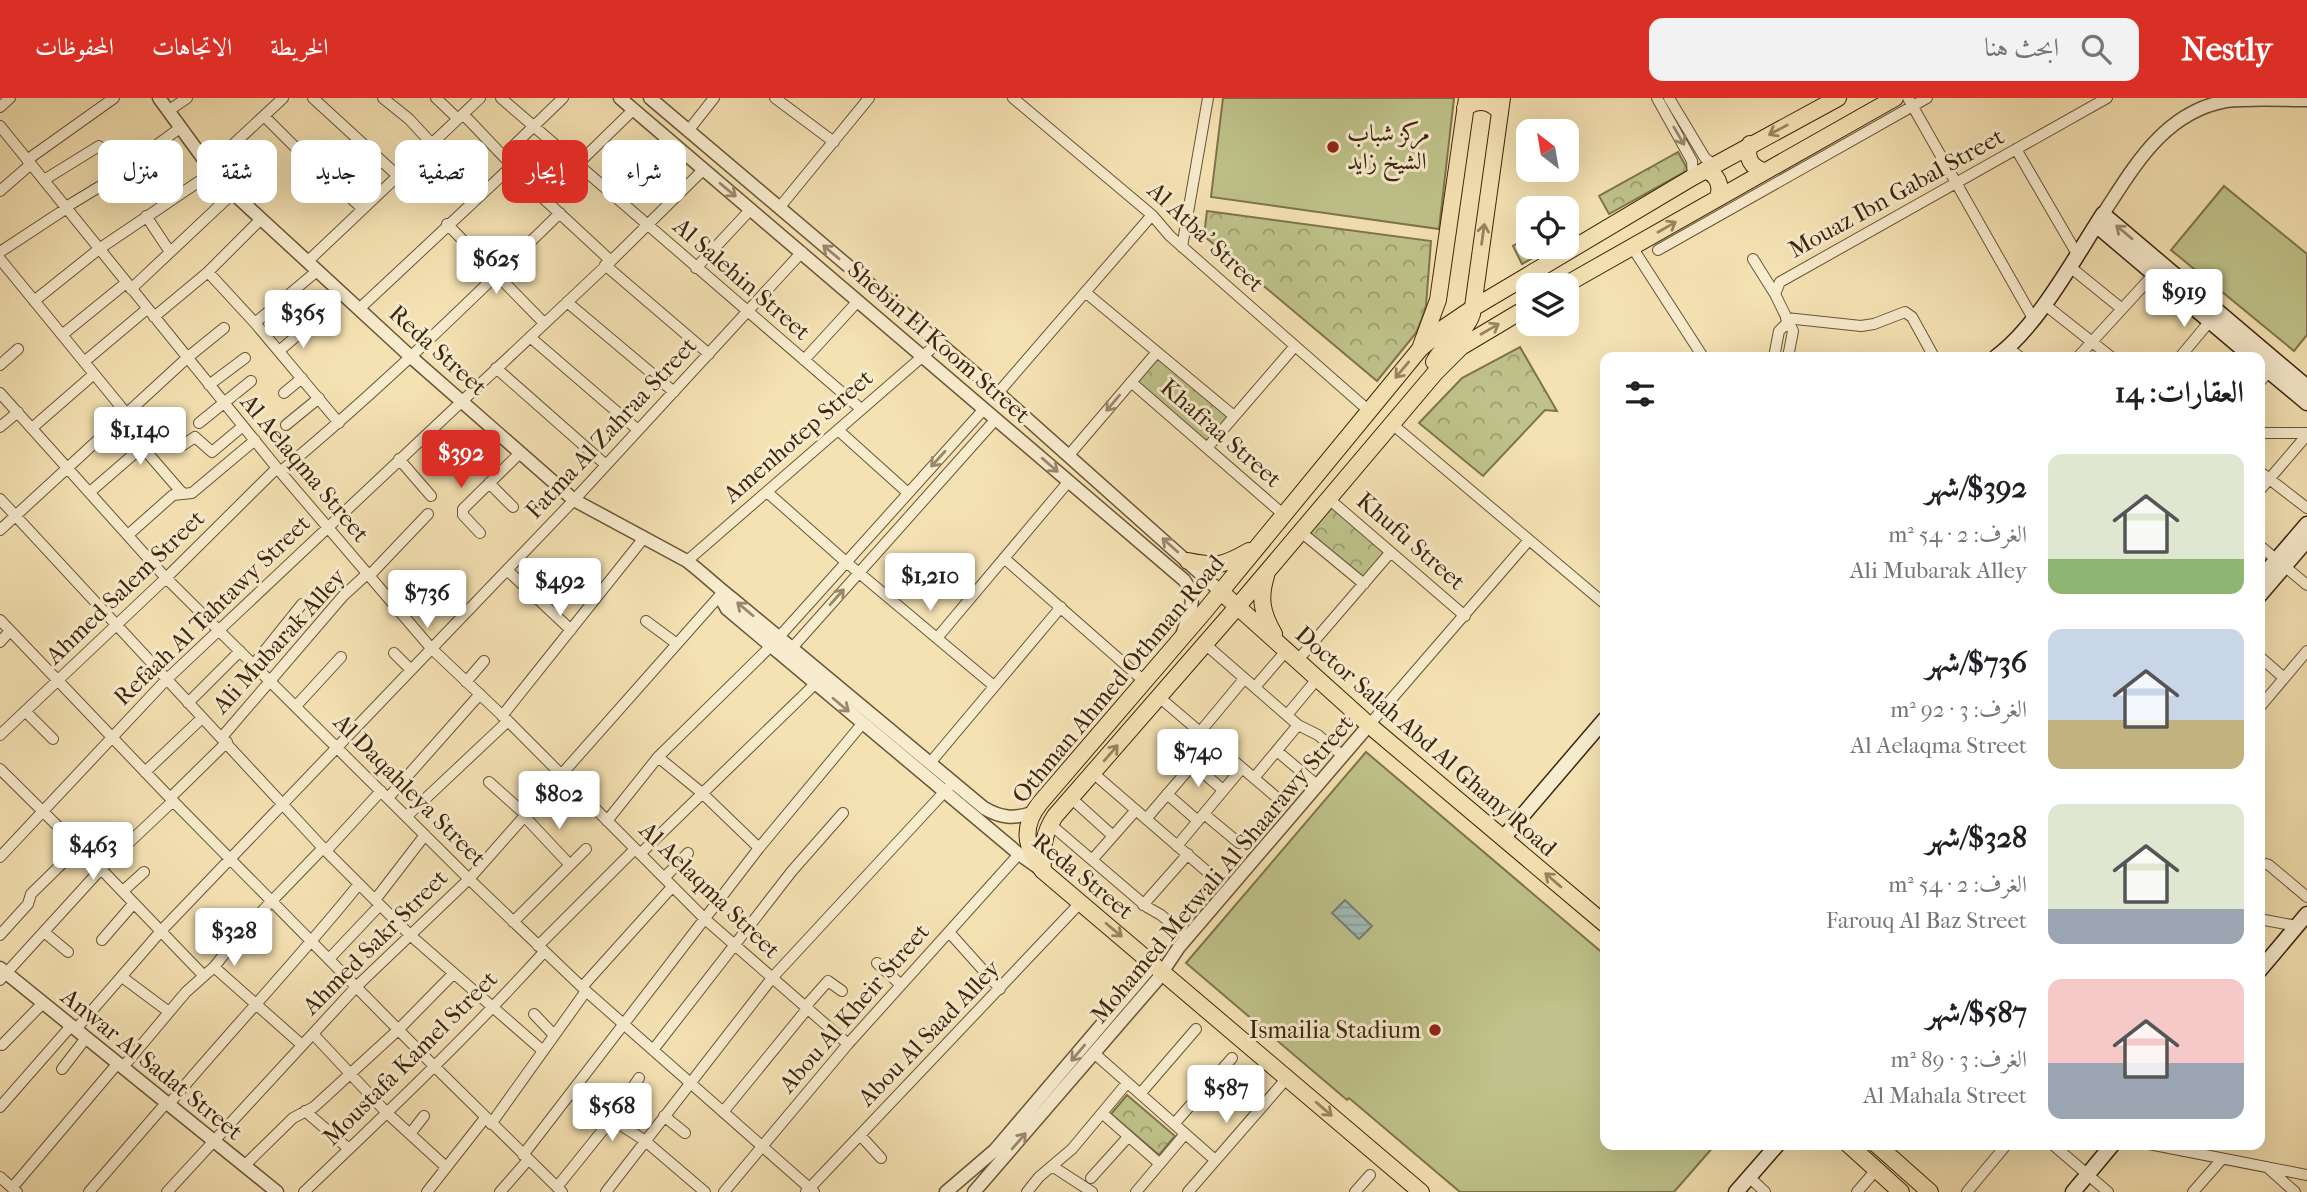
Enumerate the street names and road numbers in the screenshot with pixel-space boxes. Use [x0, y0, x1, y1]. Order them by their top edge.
street label: Mouaz Ibn Gabal Street [1783, 122, 2009, 264]
street label: Al Atba' Street [1141, 175, 1270, 298]
street label: Al Salehin Street [667, 211, 816, 346]
street label: Shebin El Koom Street [842, 255, 1036, 429]
street label: Reda Street [383, 299, 493, 401]
street label: Fatma Al Zahraa Street [520, 331, 703, 524]
street label: Amenhotep Street [717, 363, 879, 509]
street label: Khafraa Street [1155, 373, 1287, 493]
street label: Al Aelaqma Street [234, 388, 375, 548]
street label: Khufu Street [1351, 486, 1471, 596]
street label: Ahmed Salem Street [39, 504, 210, 670]
street label: Refaah Al Tahtawy Street [108, 509, 316, 711]
street label: Othman Ahmed Othman Road [1006, 549, 1230, 809]
street label: Ali Mubarak Alley [206, 562, 352, 720]
street label: Doctor Salah Abd Al Ghany Road [1290, 620, 1563, 863]
street label: Al Daqahleya Street [327, 707, 492, 872]
street label: Mohamed Metwali Al Shaarawy Street [1085, 709, 1359, 1029]
street label: Al Aelaqma Street [633, 815, 786, 964]
street label: Reda Street [1027, 827, 1139, 925]
street label: Ahmed Sakr Street [296, 863, 454, 1021]
street label: Abou Al Kheir Street [772, 918, 935, 1099]
street label: Abou Al Saad Alley [852, 953, 1007, 1112]
street label: Moustafa Kamel Street [317, 965, 503, 1151]
street label: Anwar Al Sadat Street [55, 982, 249, 1146]

